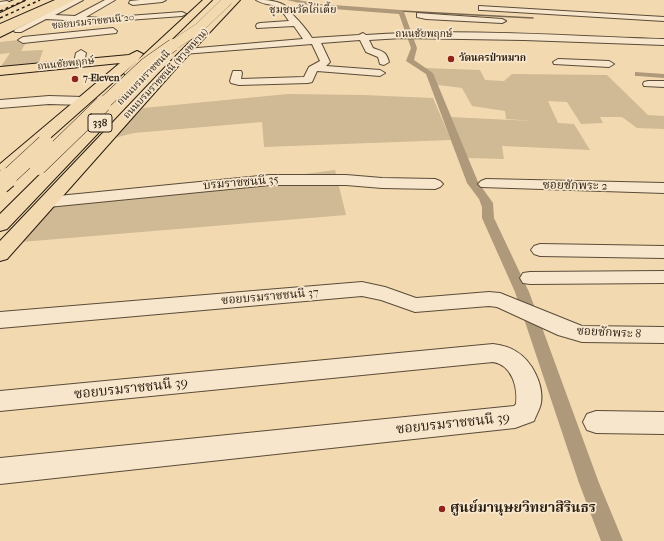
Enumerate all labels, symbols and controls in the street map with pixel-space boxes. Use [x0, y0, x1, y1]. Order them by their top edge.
district label: ชุมชนวัดไก่เตี้ย [269, 3, 337, 17]
street label: ซอยบรมราชชนนี 20 [51, 12, 135, 32]
street label: ถนนบรมราชชนนี (ทางขนาน) [121, 26, 211, 122]
street label: ถนนชัยพฤกษ์ [395, 29, 453, 41]
street label: ถนนบรมราชชนนี [115, 48, 173, 108]
place label: วัดนครป่าหมาก [459, 53, 526, 65]
marker: วัดนครป่าหมาก [446, 54, 456, 64]
street label: ถนนชัยพฤกษ์ [37, 55, 95, 73]
place label: 7-Eleven [83, 73, 120, 85]
marker: 7-Eleven [70, 74, 80, 84]
road number: 338 [88, 114, 112, 132]
street label: บรมราชชนนี 35 [203, 173, 279, 193]
street label: ซอยชักพระ 2 [542, 178, 608, 194]
street label: ซอยบรมราชชนนี 37 [221, 286, 319, 308]
street label: ซอยชักพระ 8 [576, 324, 642, 342]
street label: ซอยบรมราชชนนี 39 [73, 375, 189, 403]
street label: ซอยบรมราชชนนี 39 [395, 410, 511, 438]
place label: ศูนย์มานุษยวิทยาสิรินธร [450, 501, 596, 517]
marker: ศูนย์มานุษยวิทยาสิรินธร [437, 504, 447, 514]

